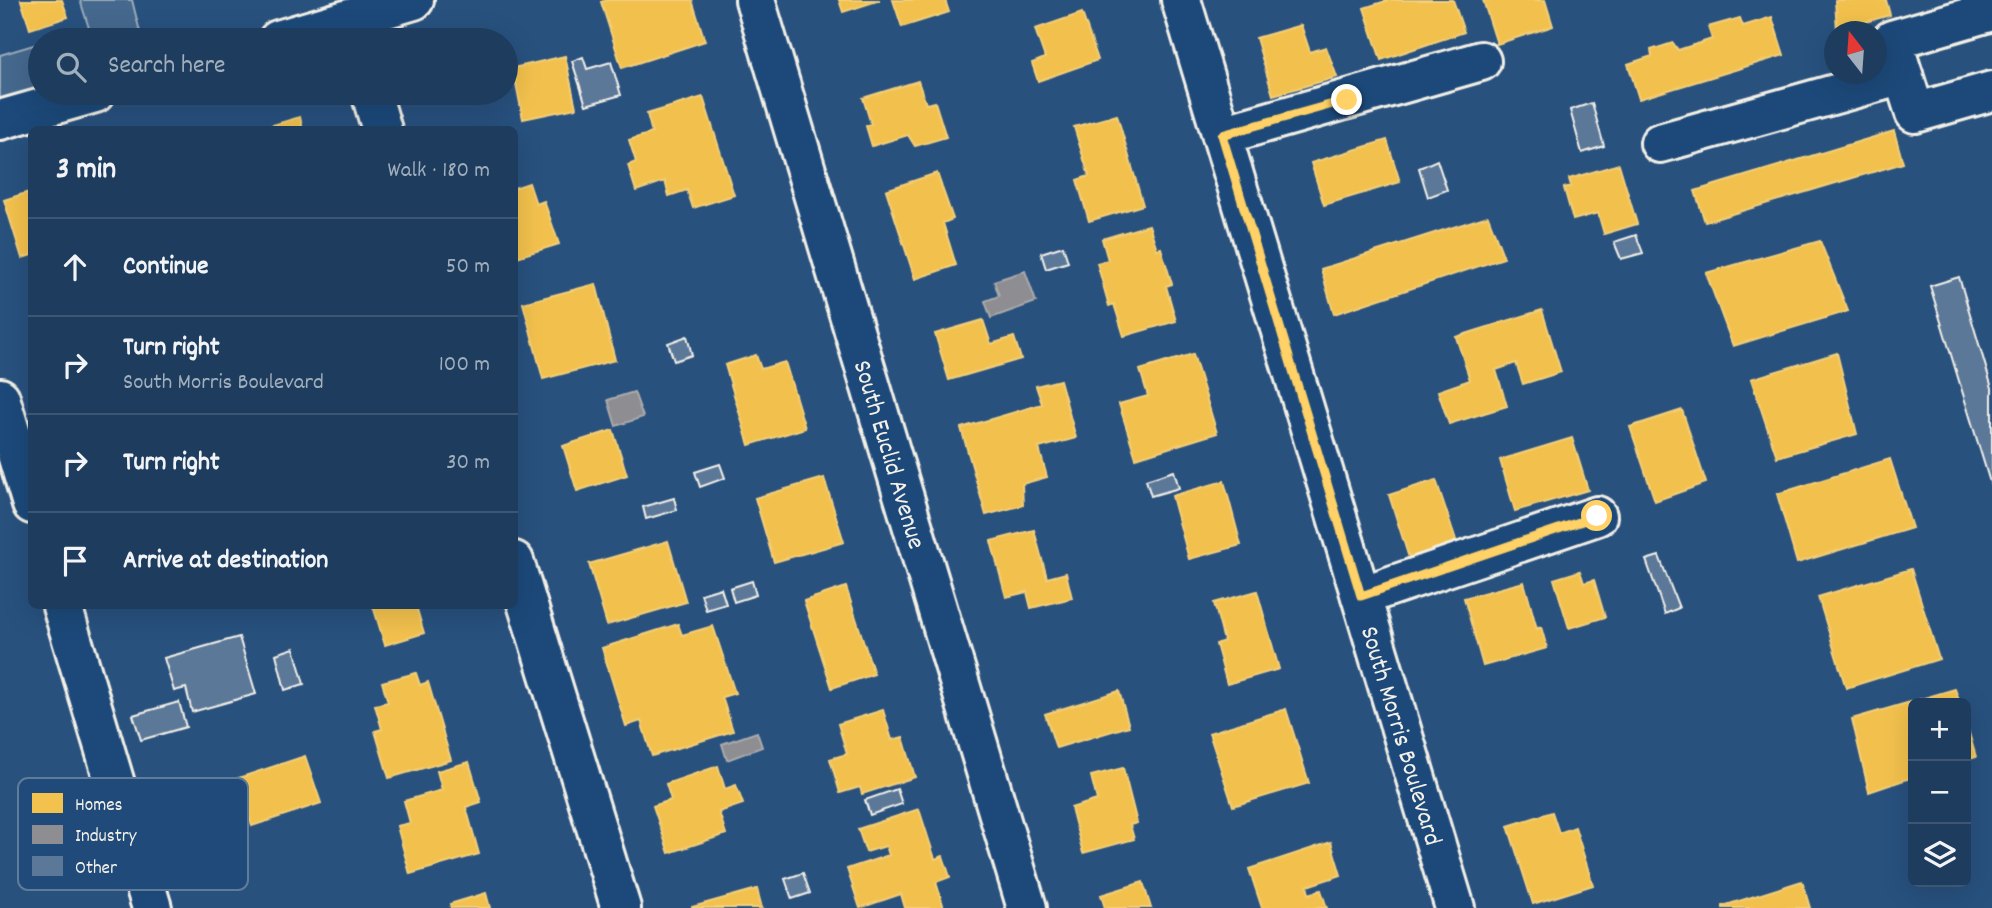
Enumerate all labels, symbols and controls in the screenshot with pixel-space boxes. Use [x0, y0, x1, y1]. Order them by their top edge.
north arrow [1824, 21, 1887, 84]
search box [28, 28, 518, 105]
icon: search [52, 48, 90, 86]
text: Search here [108, 48, 226, 85]
route end [1331, 84, 1362, 115]
text: 3 min [56, 150, 116, 193]
text: Walk · 180 m [387, 155, 490, 188]
icon: ahead [56, 248, 94, 286]
text: Continue [123, 249, 208, 286]
text: 50 m [446, 251, 490, 284]
text: Turn right [123, 330, 220, 367]
icon: right [56, 346, 94, 384]
text: 100 m [439, 349, 490, 382]
street label: South Euclid Avenue [842, 356, 933, 554]
text: South Morris Boulevard [123, 367, 324, 400]
icon: right [56, 444, 94, 482]
text: Turn right [123, 445, 220, 482]
text: 30 m [446, 447, 490, 480]
route start [1581, 500, 1612, 531]
icon: arrive [56, 542, 94, 580]
text: Arrive at destination [123, 543, 328, 580]
street label: South Morris Boulevard [1349, 622, 1450, 850]
map controls [1908, 698, 1971, 887]
button: + [1908, 698, 1971, 761]
button: − [1908, 761, 1971, 824]
legend [18, 778, 248, 890]
text: Homes [75, 793, 123, 820]
text: Industry [75, 824, 137, 851]
button: layers [1908, 824, 1971, 887]
text: Other [75, 856, 117, 883]

